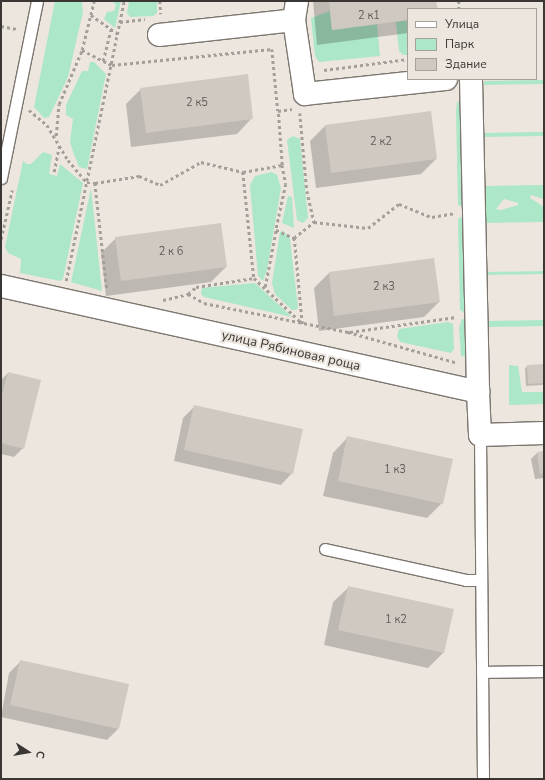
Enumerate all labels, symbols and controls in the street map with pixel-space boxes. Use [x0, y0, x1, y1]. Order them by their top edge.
legend [407, 8, 537, 80]
house number: 2 к1 [358, 9, 380, 23]
text: Улица [445, 16, 479, 32]
text: Парк [445, 36, 474, 52]
text: Здание [445, 56, 487, 72]
house number: 2 к5 [186, 96, 208, 110]
house number: 2 к2 [370, 135, 392, 149]
house number: 2 к 6 [159, 245, 183, 259]
house number: 2 к3 [373, 280, 395, 294]
street label: улица Рябиновая роща [220, 327, 362, 375]
house number: 1 к3 [384, 463, 406, 477]
house number: 1 к2 [385, 613, 407, 627]
north arrow [8, 732, 48, 772]
text: С [32, 749, 48, 760]

